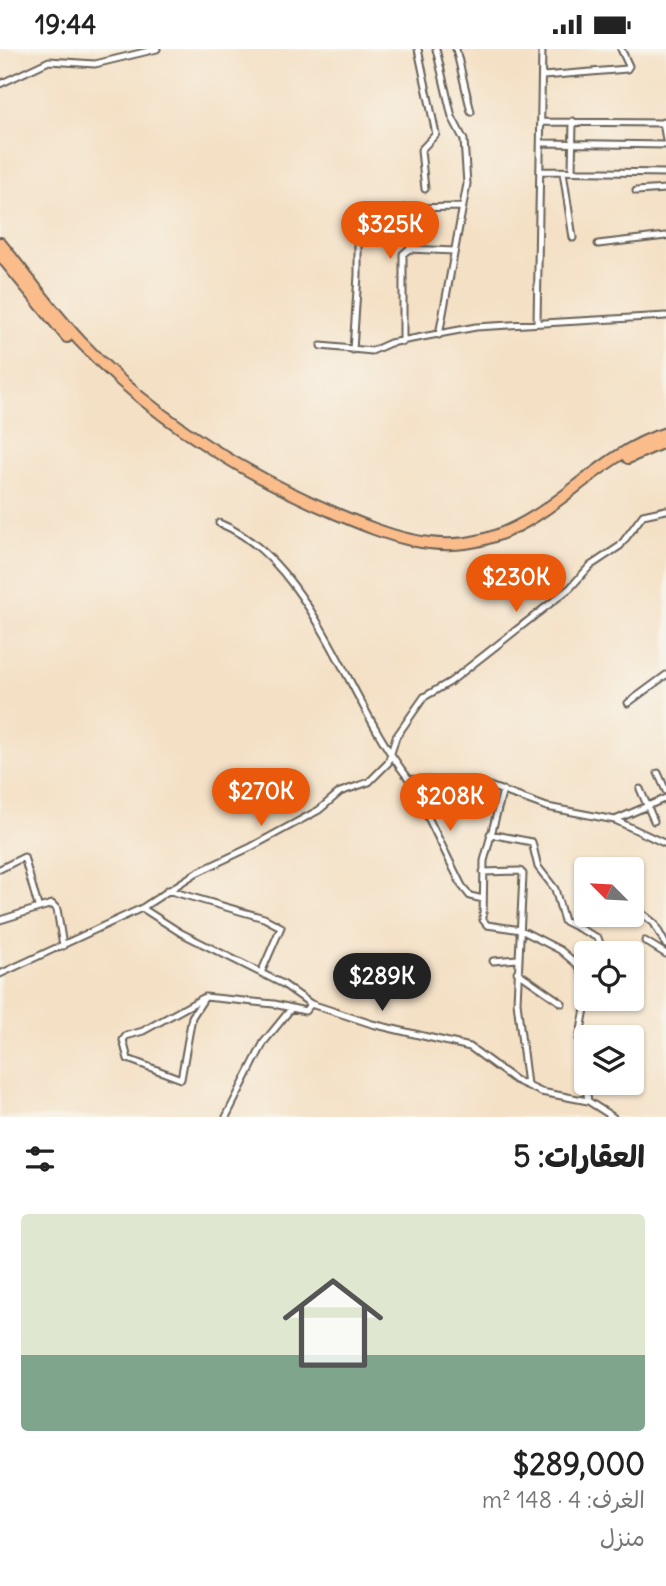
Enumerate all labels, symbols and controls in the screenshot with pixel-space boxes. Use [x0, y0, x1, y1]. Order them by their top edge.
text: 19:44 [35, 8, 96, 41]
pin: $325K [341, 201, 439, 261]
text: $325K [357, 209, 423, 238]
pin: $230K [467, 554, 565, 614]
text: $230K [482, 562, 550, 591]
pin: $270K [212, 769, 310, 828]
pin: $208K [401, 773, 499, 833]
text: $270K [228, 776, 294, 805]
text: $208K [416, 781, 484, 810]
north arrow [574, 857, 644, 927]
map controls [574, 857, 644, 1095]
button: locate [574, 941, 644, 1011]
pin: $289K [333, 953, 431, 1013]
text: $289K [349, 961, 415, 990]
button: layers [574, 1025, 644, 1095]
text: العقارات: 5 [513, 1137, 645, 1175]
icon: filters [21, 1140, 59, 1178]
icon: home [270, 1260, 396, 1386]
text: $289,000 [513, 1445, 645, 1483]
text: الغرف: 4 · 148 m² [482, 1485, 645, 1514]
text: منزل [600, 1523, 645, 1552]

